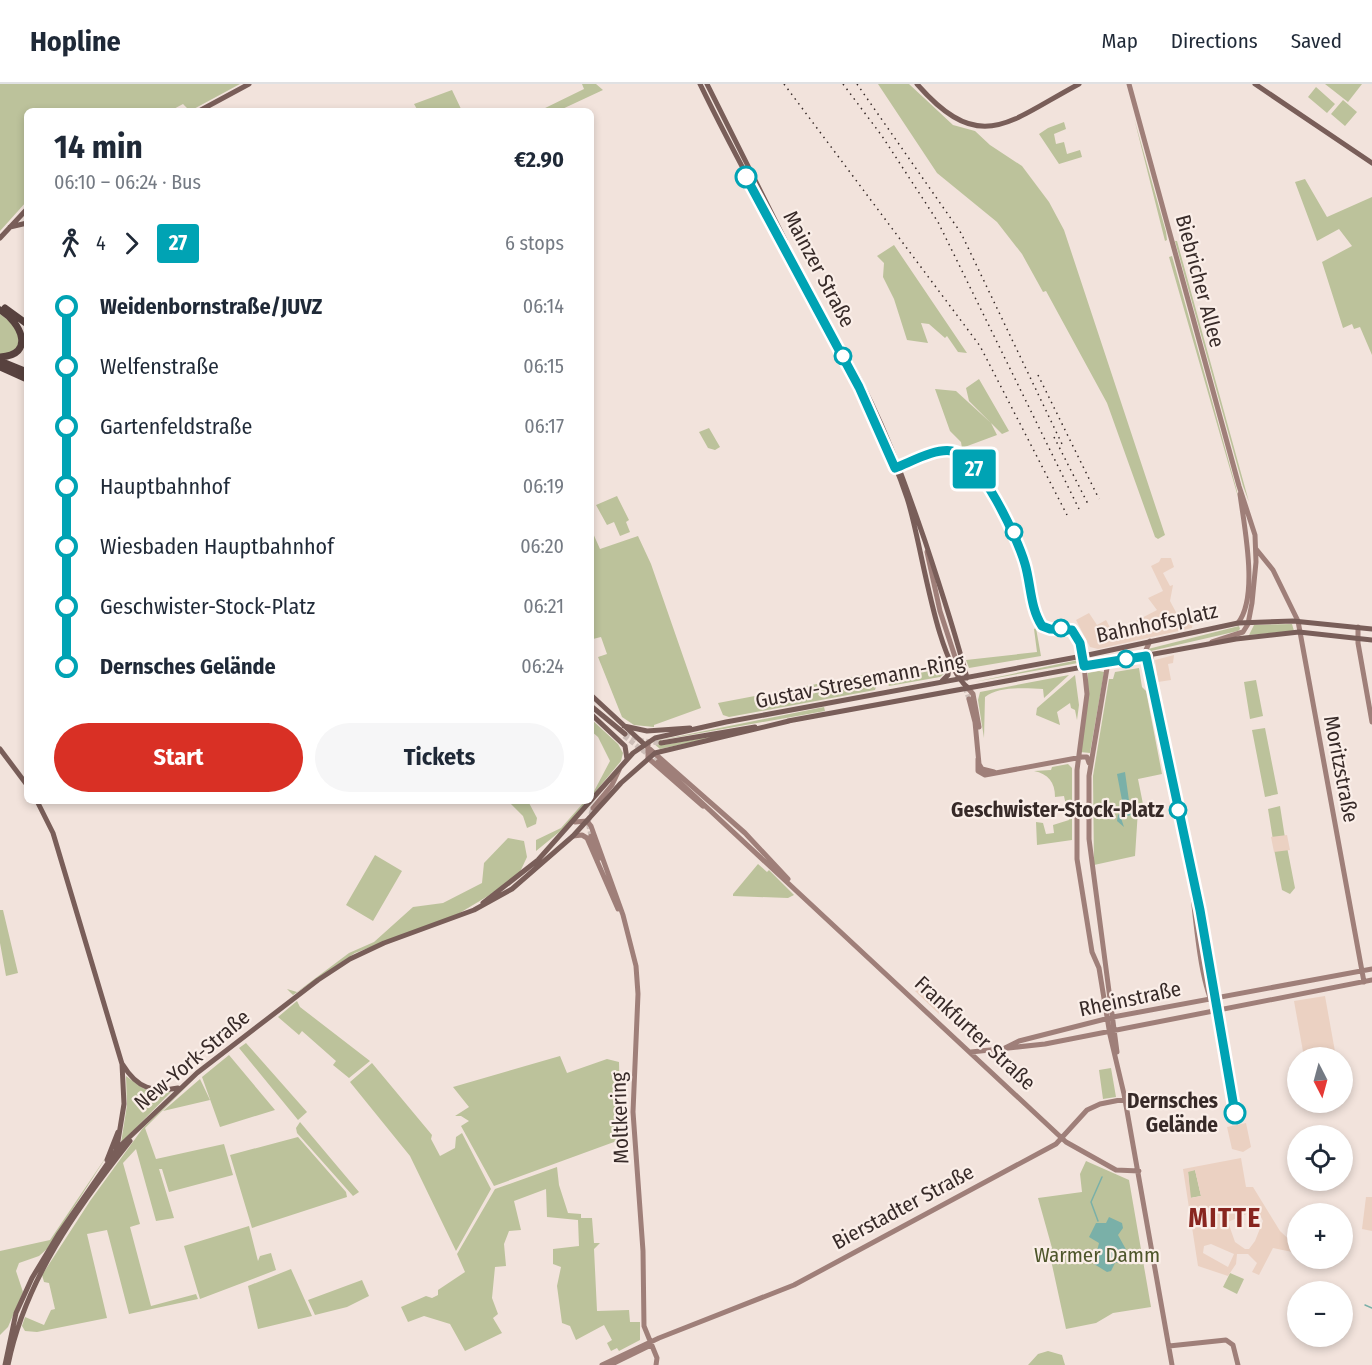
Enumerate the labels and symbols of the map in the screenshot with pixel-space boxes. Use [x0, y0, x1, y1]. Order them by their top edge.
unlabelled marker [735, 166, 757, 188]
street label: Mainzer Straße [777, 206, 861, 332]
street label: Biebricher Allee [1170, 212, 1230, 350]
unlabelled marker [834, 347, 852, 365]
line badge: 27 [947, 450, 1001, 488]
unlabelled marker [1005, 523, 1023, 541]
street label: Bahnhofsplatz [1094, 597, 1220, 649]
unlabelled marker [1052, 619, 1070, 637]
street label: Gustav-Stresemann-Ring [753, 648, 967, 714]
unlabelled marker [1117, 650, 1135, 668]
street label: Moritzstraße [1318, 713, 1364, 825]
place label: Geschwister-Stock-Platz [951, 797, 1164, 823]
marker: Geschwister-Stock-Platz [1169, 801, 1187, 819]
street label: Frankfurter Straße [909, 970, 1041, 1096]
street label: Rheinstraße [1077, 976, 1183, 1022]
street label: New-York-Straße [129, 1004, 255, 1116]
north arrow [1287, 1047, 1353, 1113]
street label: Moltkering [605, 1071, 635, 1164]
place label: Dernsches Gelände [1127, 1088, 1218, 1138]
marker: Dernsches Gelände [1224, 1102, 1246, 1124]
street label: Bierstadter Straße [828, 1159, 978, 1255]
district label: MITTE [1188, 1202, 1262, 1234]
park label: Warmer Damm [1034, 1242, 1160, 1268]

